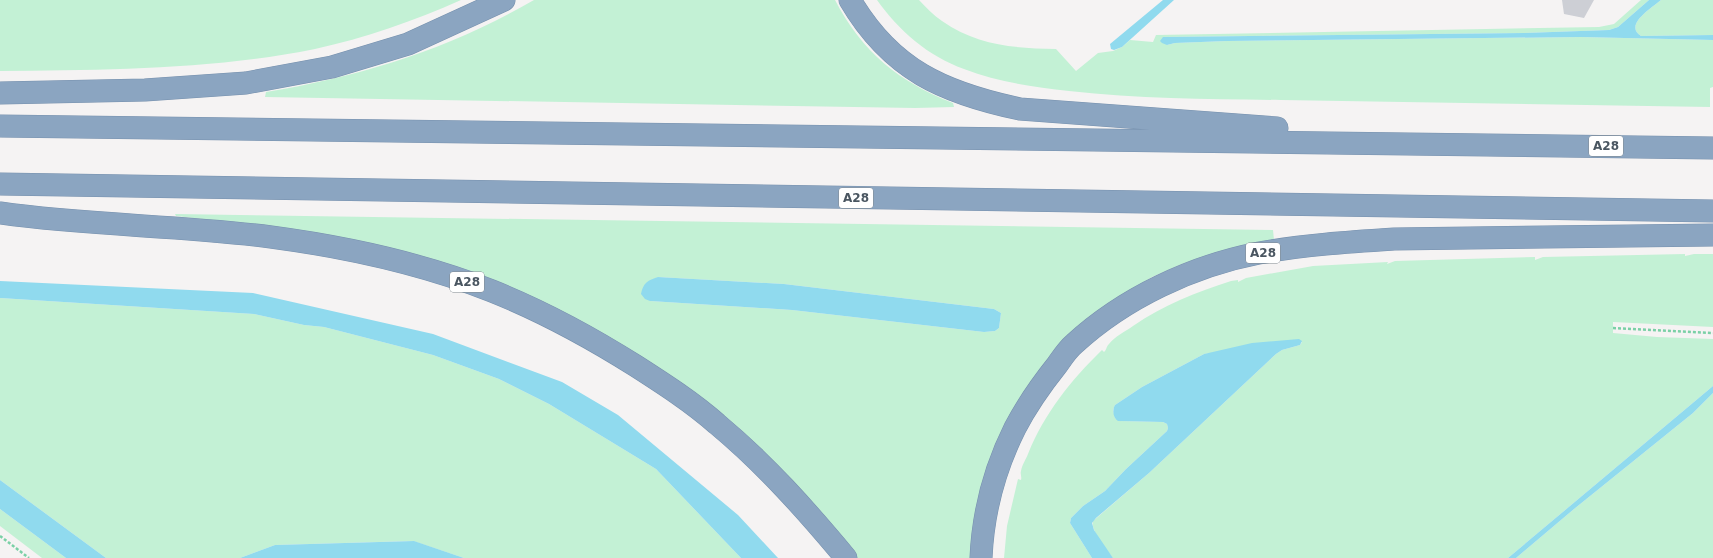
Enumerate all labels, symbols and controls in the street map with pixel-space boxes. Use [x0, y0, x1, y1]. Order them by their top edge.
road number: A28 [1589, 136, 1623, 156]
road number: A28 [839, 188, 873, 208]
road number: A28 [1246, 243, 1280, 263]
road number: A28 [450, 272, 484, 292]

